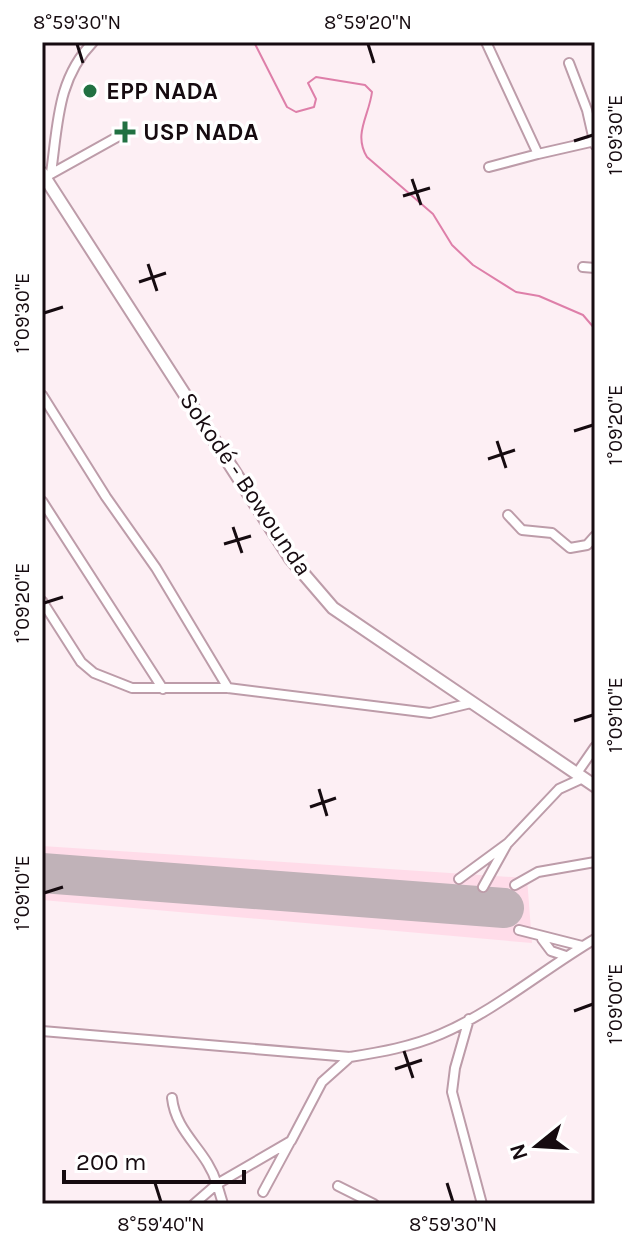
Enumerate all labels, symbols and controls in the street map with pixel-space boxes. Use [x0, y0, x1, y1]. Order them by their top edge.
text: 8°59'30"N [33, 11, 121, 34]
text: 8°59'20"N [324, 11, 412, 34]
place label: EPP NADA [106, 77, 218, 105]
marker: EPP NADA [81, 82, 99, 100]
text: 1°09'30"E [604, 95, 627, 175]
place label: USP NADA [143, 118, 259, 146]
marker: USP NADA [114, 121, 136, 143]
text: 1°09'30"E [11, 273, 34, 353]
text: 1°09'20"E [604, 385, 627, 465]
street label: Sokodé - Bowounda [174, 387, 318, 581]
text: 1°09'20"E [11, 563, 34, 643]
text: 1°09'10"E [604, 677, 627, 753]
text: 1°09'10"E [11, 855, 34, 931]
text: 1°09'00"E [604, 964, 627, 1044]
north arrow [497, 1106, 577, 1186]
scale bar [64, 1134, 244, 1184]
text: N [504, 1140, 534, 1163]
text: 200 m [76, 1148, 147, 1176]
text: 8°59'40"N [117, 1213, 205, 1236]
text: 8°59'30"N [409, 1213, 497, 1236]

